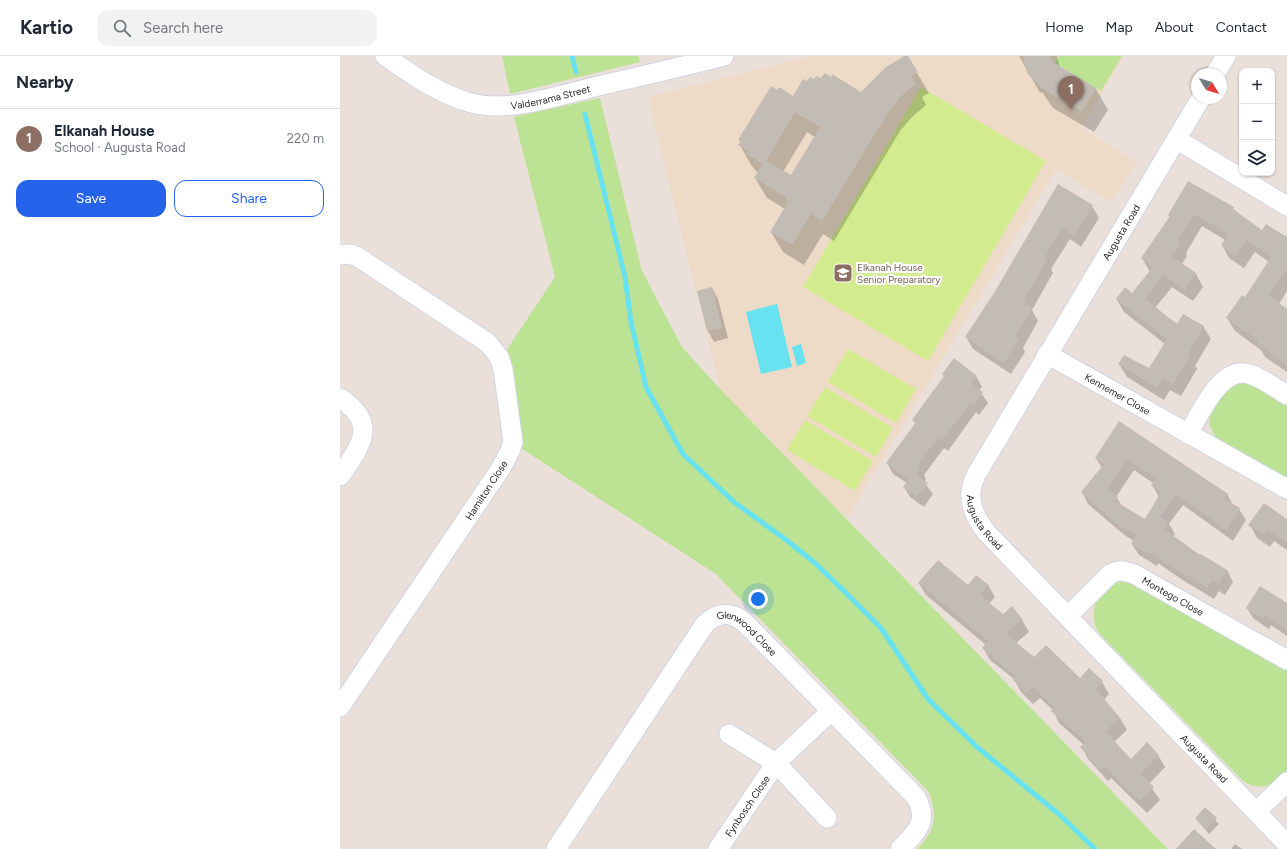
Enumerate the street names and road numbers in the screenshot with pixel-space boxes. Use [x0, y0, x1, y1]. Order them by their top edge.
street label: Valderrama Street [510, 82, 592, 112]
street label: Augusta Road [1100, 202, 1143, 263]
street label: Kennemer Close [1082, 370, 1153, 418]
street label: Hamilton Close [462, 458, 511, 523]
street label: Augusta Road [964, 494, 1006, 553]
street label: Montego Close [1140, 574, 1206, 619]
street label: Glenwood Close [715, 608, 780, 659]
street label: Augusta Road [1177, 732, 1231, 786]
street label: Fynbosch Close [722, 772, 773, 839]

